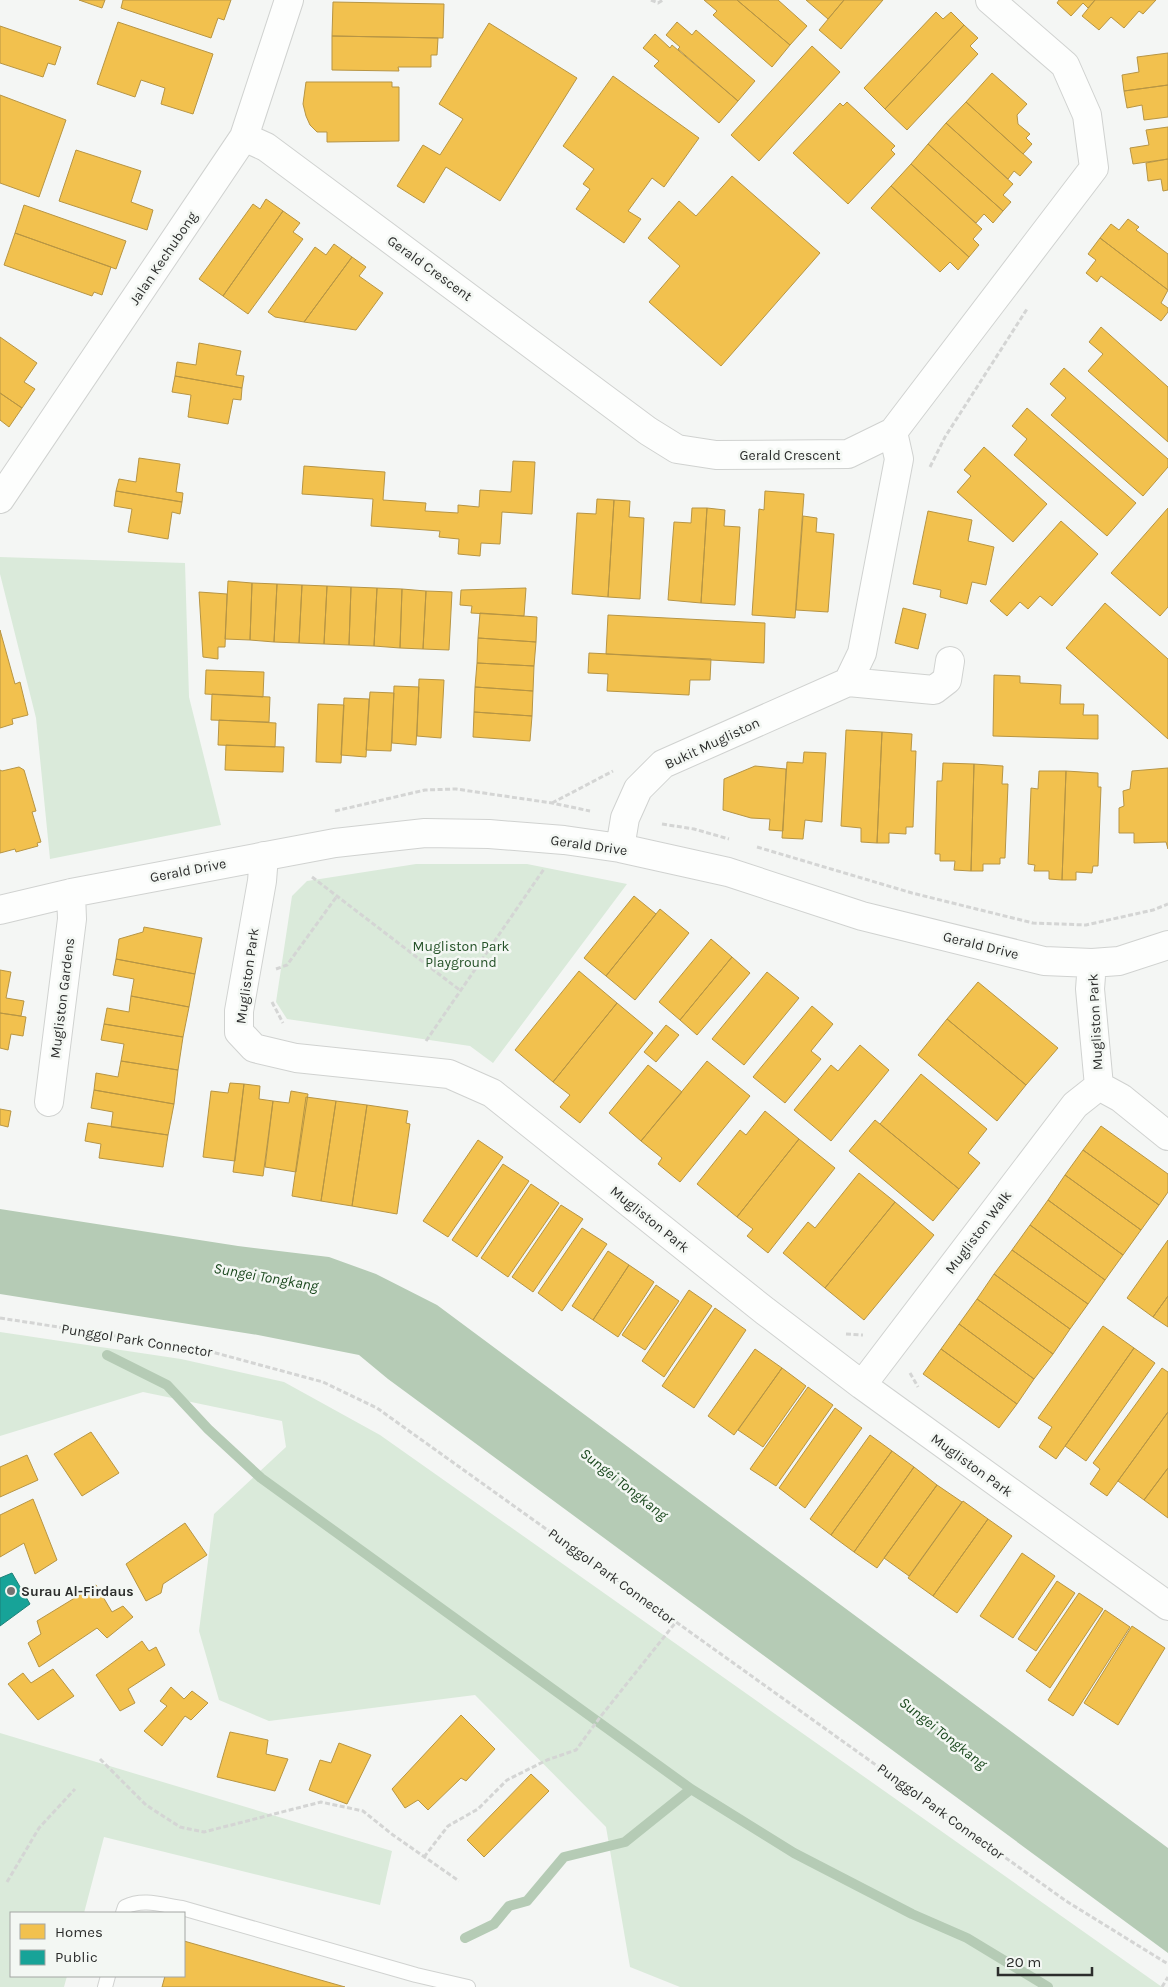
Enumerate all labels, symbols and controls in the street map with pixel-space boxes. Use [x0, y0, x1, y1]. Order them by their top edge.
street label: Jalan Kechubong [126, 208, 201, 308]
street label: Gerald Crescent [384, 232, 475, 305]
street label: Gerald Crescent [740, 447, 840, 464]
street label: Bukit Mugliston [662, 714, 762, 773]
street label: Gerald Drive [550, 832, 628, 859]
street label: Gerald Drive [149, 855, 228, 886]
street label: Mugliston Park [232, 927, 263, 1025]
street label: Gerald Drive [941, 928, 1020, 963]
street label: Mugliston Gardens [47, 937, 78, 1059]
park label: Mugliston Park Playground [413, 938, 509, 971]
street label: Mugliston Park [1084, 973, 1107, 1071]
street label: Mugliston Park [607, 1182, 693, 1257]
street label: Mugliston Walk [942, 1187, 1015, 1277]
water label: Sungei Tongkang [212, 1259, 321, 1295]
street label: Punggol Park Connector [60, 1320, 215, 1361]
street label: Mugliston Park [928, 1430, 1016, 1501]
water label: Sungei Tongkang [577, 1444, 672, 1525]
street label: Punggol Park Connector [545, 1525, 679, 1629]
place label: Surau Al-Firdaus [21, 1583, 134, 1600]
marker: Surau Al-Firdaus [5, 1585, 17, 1597]
water label: Sungei Tongkang [896, 1693, 991, 1774]
street label: Punggol Park Connector [874, 1760, 1008, 1864]
legend [10, 1912, 185, 1977]
text: Homes [55, 1923, 103, 1941]
scale bar [998, 1944, 1092, 1976]
text: Public [55, 1948, 98, 1966]
text: 20 m [1006, 1953, 1041, 1971]

